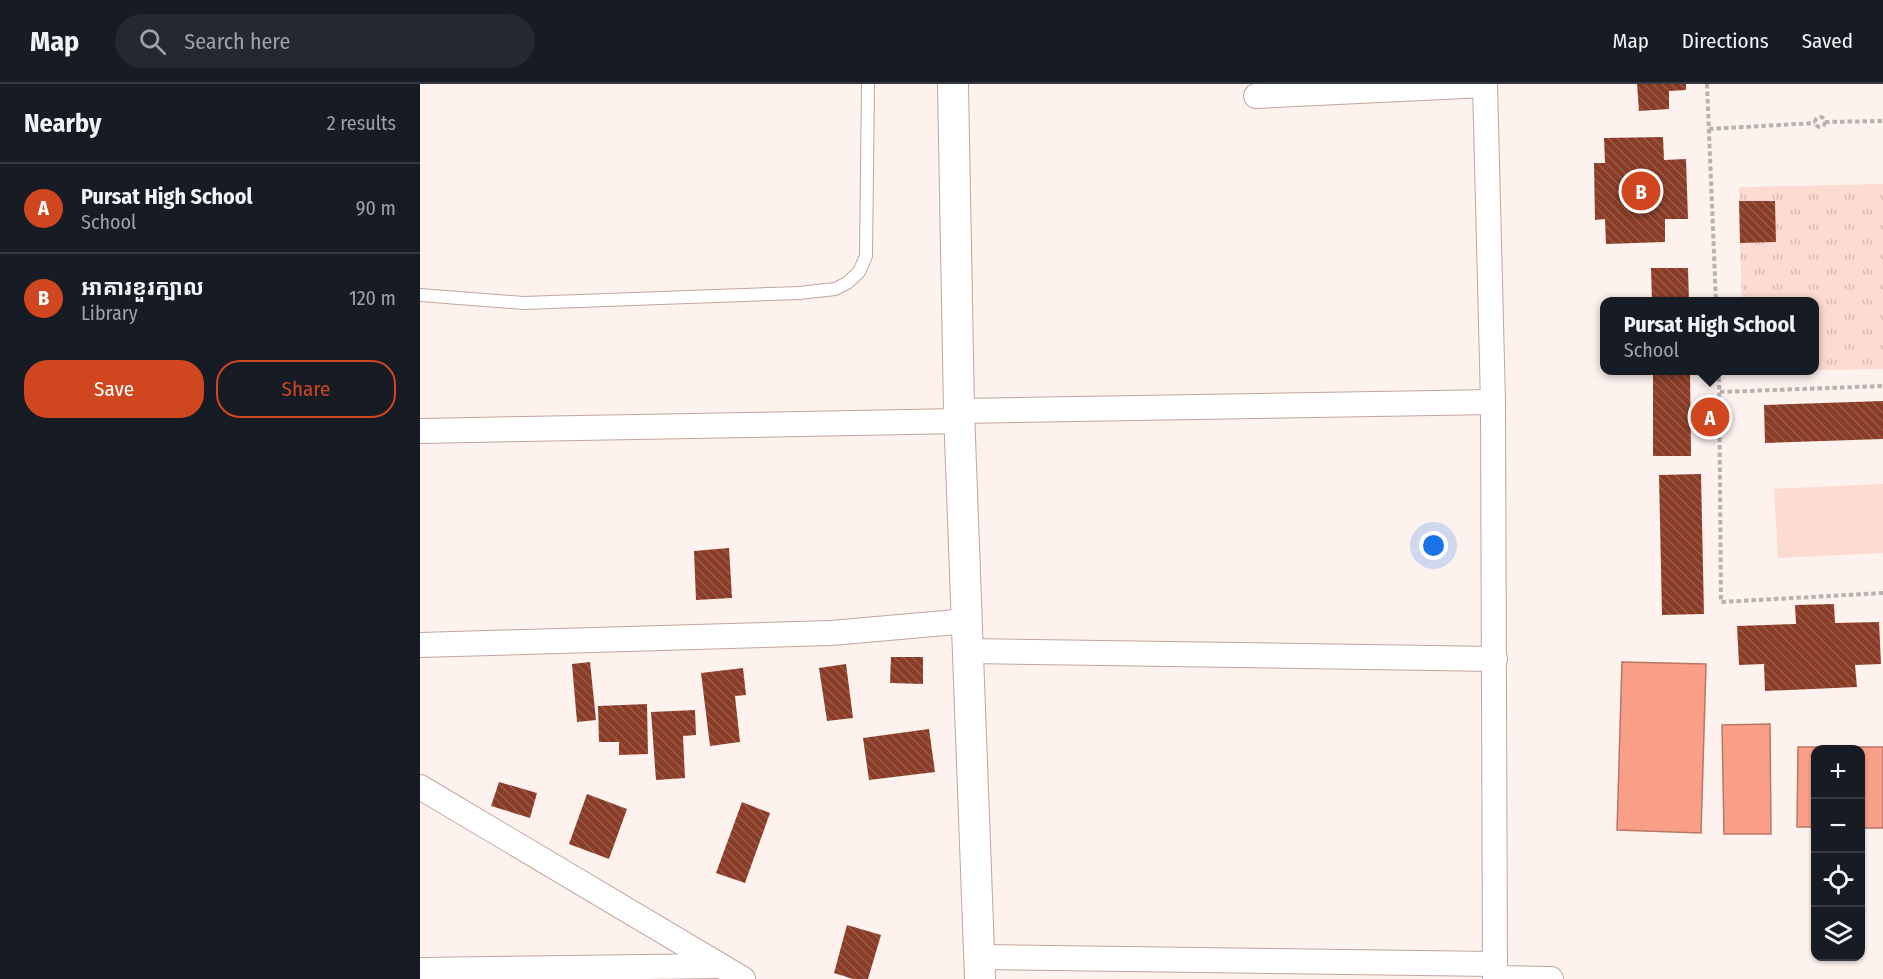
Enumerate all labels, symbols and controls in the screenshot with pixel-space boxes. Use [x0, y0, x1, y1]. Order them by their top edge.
search box [115, 14, 535, 68]
text: Map [30, 25, 79, 58]
icon: search [136, 25, 169, 58]
text: Search here [184, 28, 290, 55]
text: Map [1612, 28, 1649, 54]
text: Directions [1682, 28, 1769, 54]
text: Saved [1802, 28, 1853, 54]
text: Nearby [24, 108, 101, 139]
text: 2 results [327, 111, 396, 135]
pin: B [1622, 168, 1660, 214]
text: Pursat High School [81, 183, 253, 210]
text: A [38, 196, 49, 220]
text: 90 m [356, 196, 396, 220]
text: School [81, 210, 136, 234]
text: អាគារខួរក្បាល [81, 274, 204, 301]
text: B [38, 286, 49, 310]
text: 120 m [349, 286, 396, 310]
popup [1600, 297, 1819, 375]
text: Library [81, 301, 138, 325]
text: Pursat High School [1624, 311, 1795, 338]
text: School [1624, 338, 1679, 362]
button: Save [24, 360, 204, 418]
button: Share [216, 360, 396, 418]
pin: A [1690, 394, 1730, 440]
your location [1419, 531, 1448, 560]
map controls [1811, 745, 1865, 961]
button: + [1811, 745, 1865, 799]
button: − [1811, 799, 1865, 853]
button: locate [1811, 853, 1865, 907]
button: layers [1811, 907, 1865, 961]

